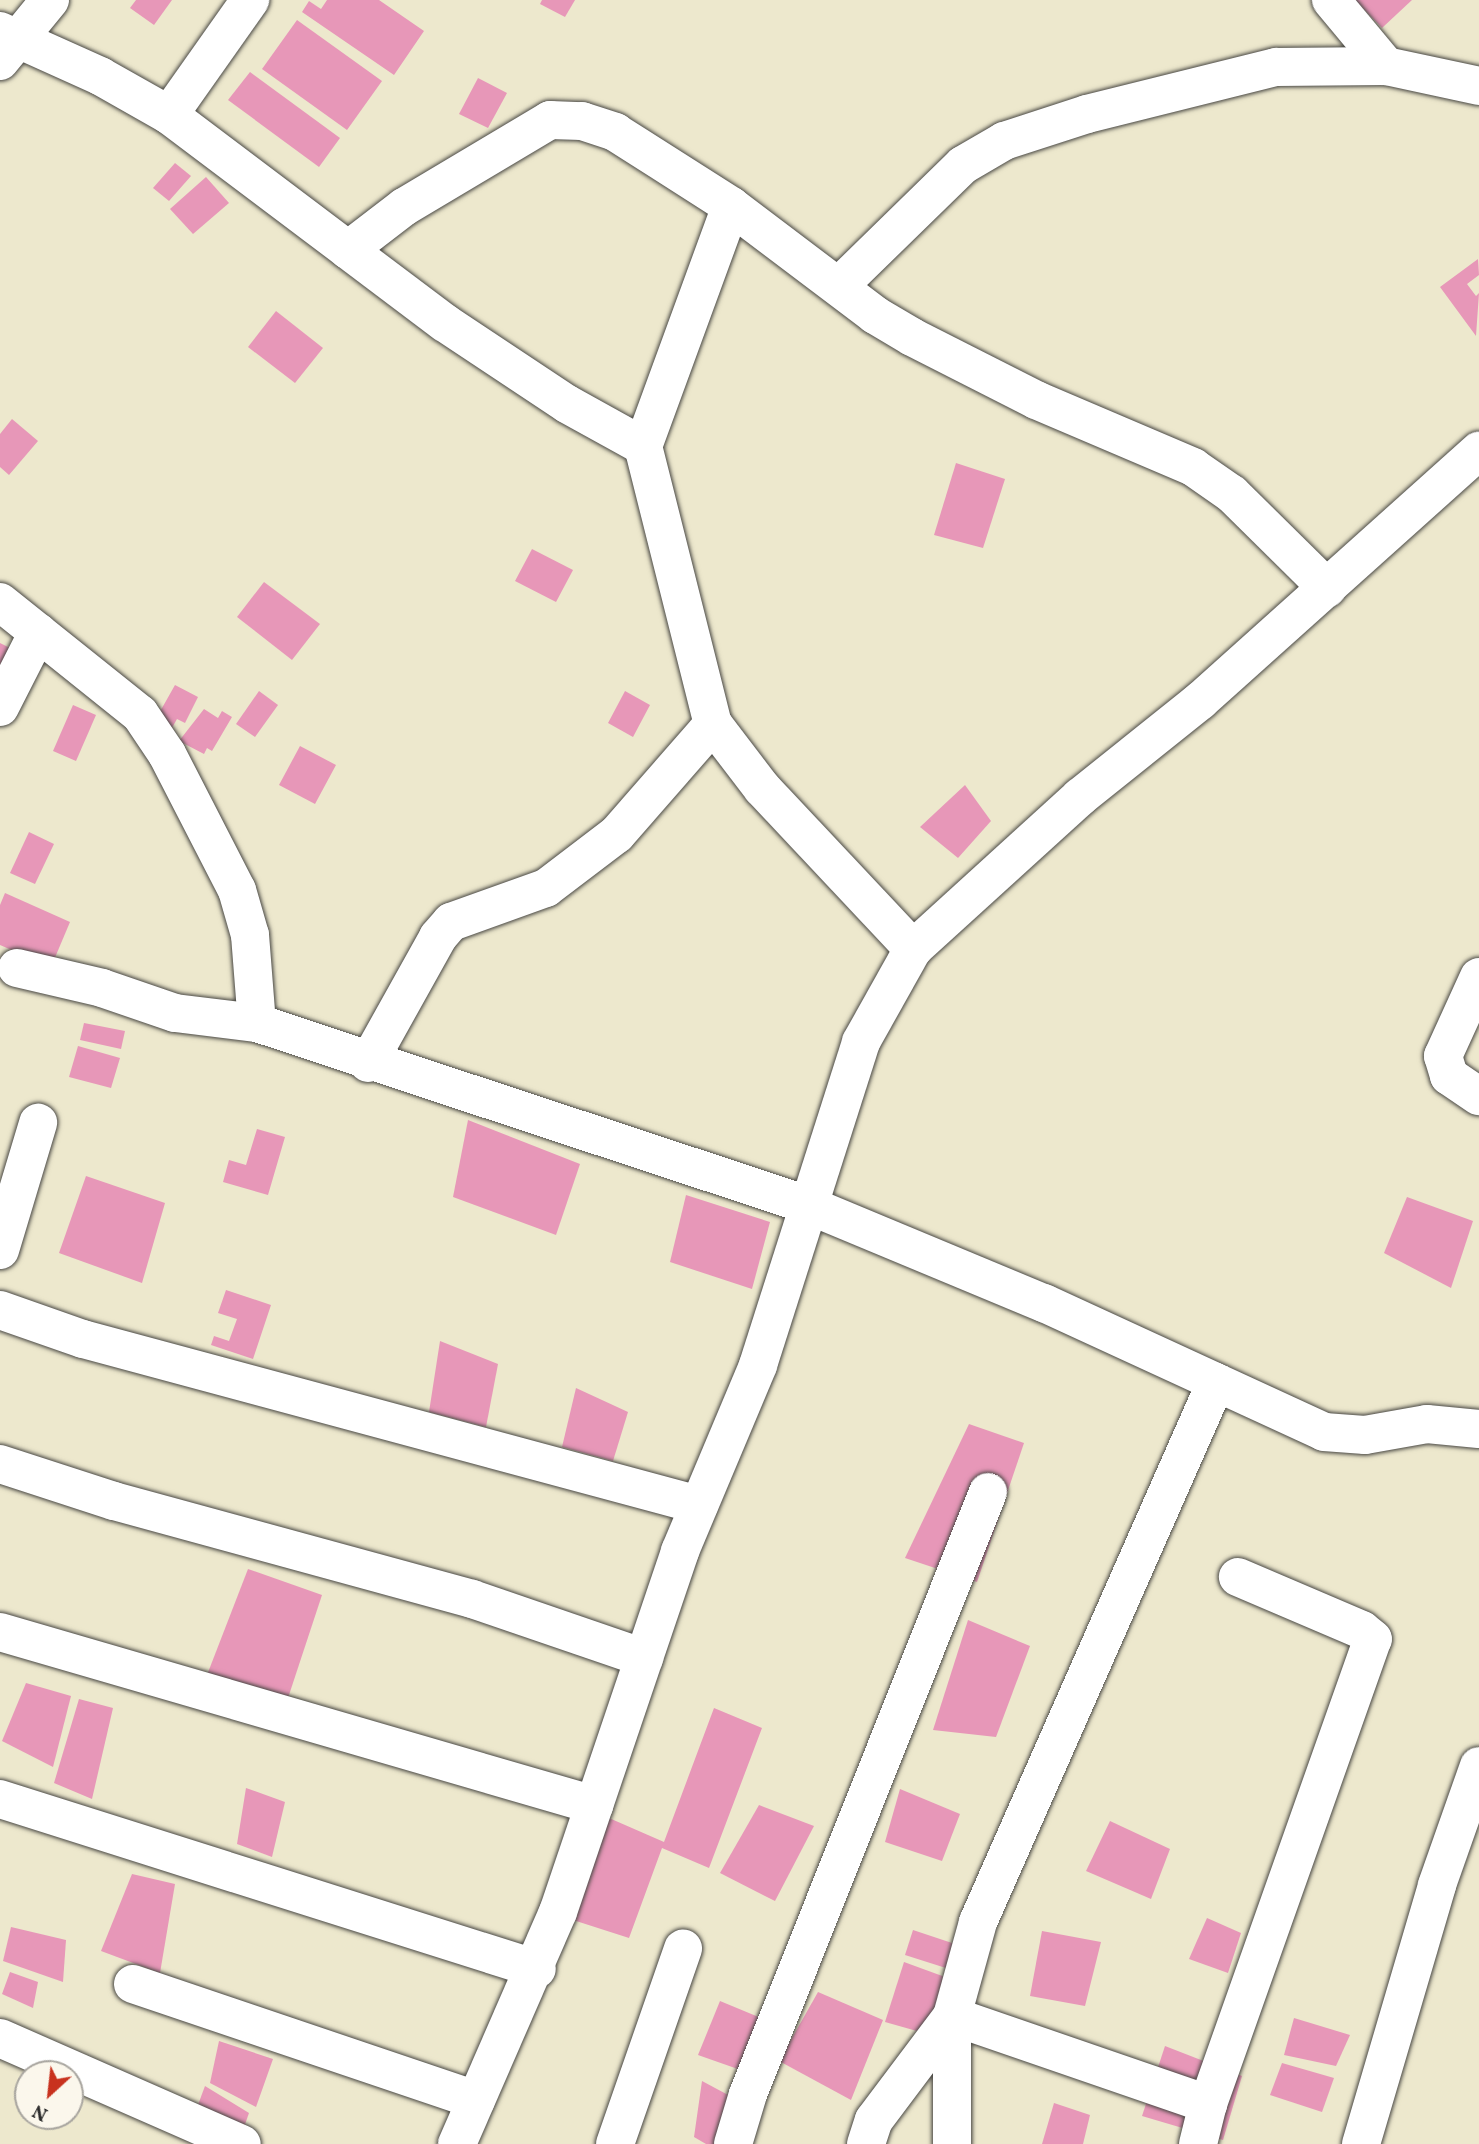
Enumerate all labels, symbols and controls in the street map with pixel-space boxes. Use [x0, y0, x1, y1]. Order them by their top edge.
north arrow [14, 2060, 84, 2130]
text: N [28, 2097, 52, 2127]

